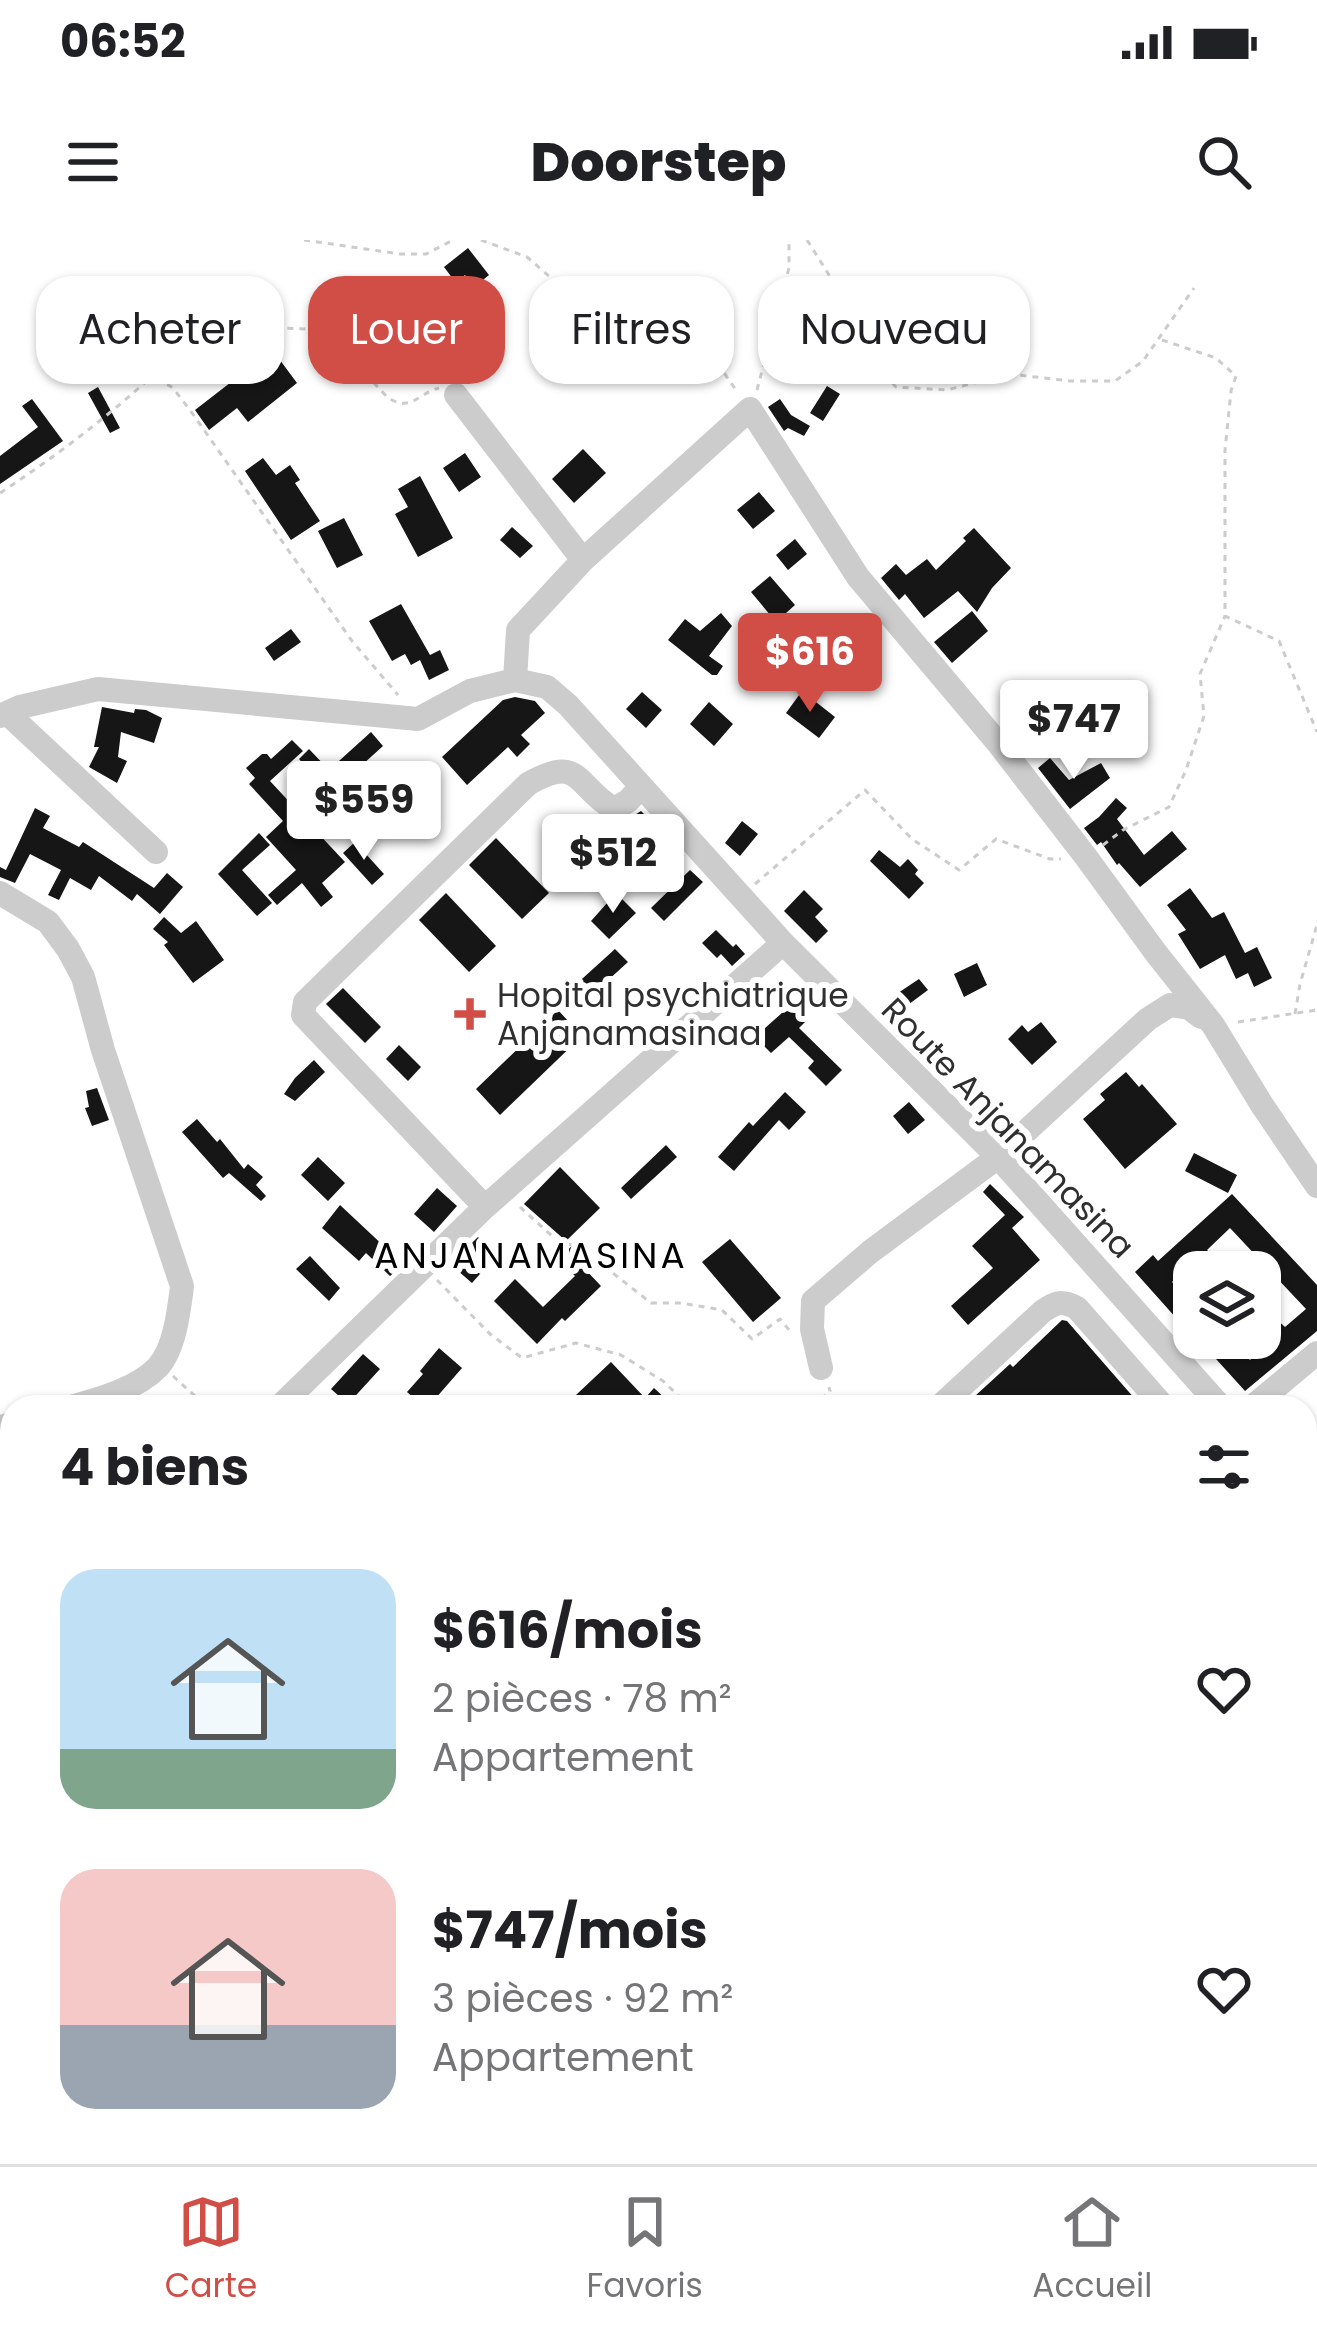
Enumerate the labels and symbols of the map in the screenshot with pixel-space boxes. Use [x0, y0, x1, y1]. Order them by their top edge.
pin: $616 [739, 613, 881, 715]
pin: $747 [1003, 680, 1145, 782]
pin: $559 [293, 761, 435, 863]
pin: $512 [542, 814, 684, 916]
place label: Hopital psychiatrique Anjanamasinaa [497, 972, 849, 1057]
street label: Route Anjanamasina [871, 987, 1145, 1269]
marker: Hopital psychiatrique Anjanamasinaa [454, 998, 486, 1030]
district label: ANJANAMASINA [374, 1230, 688, 1281]

